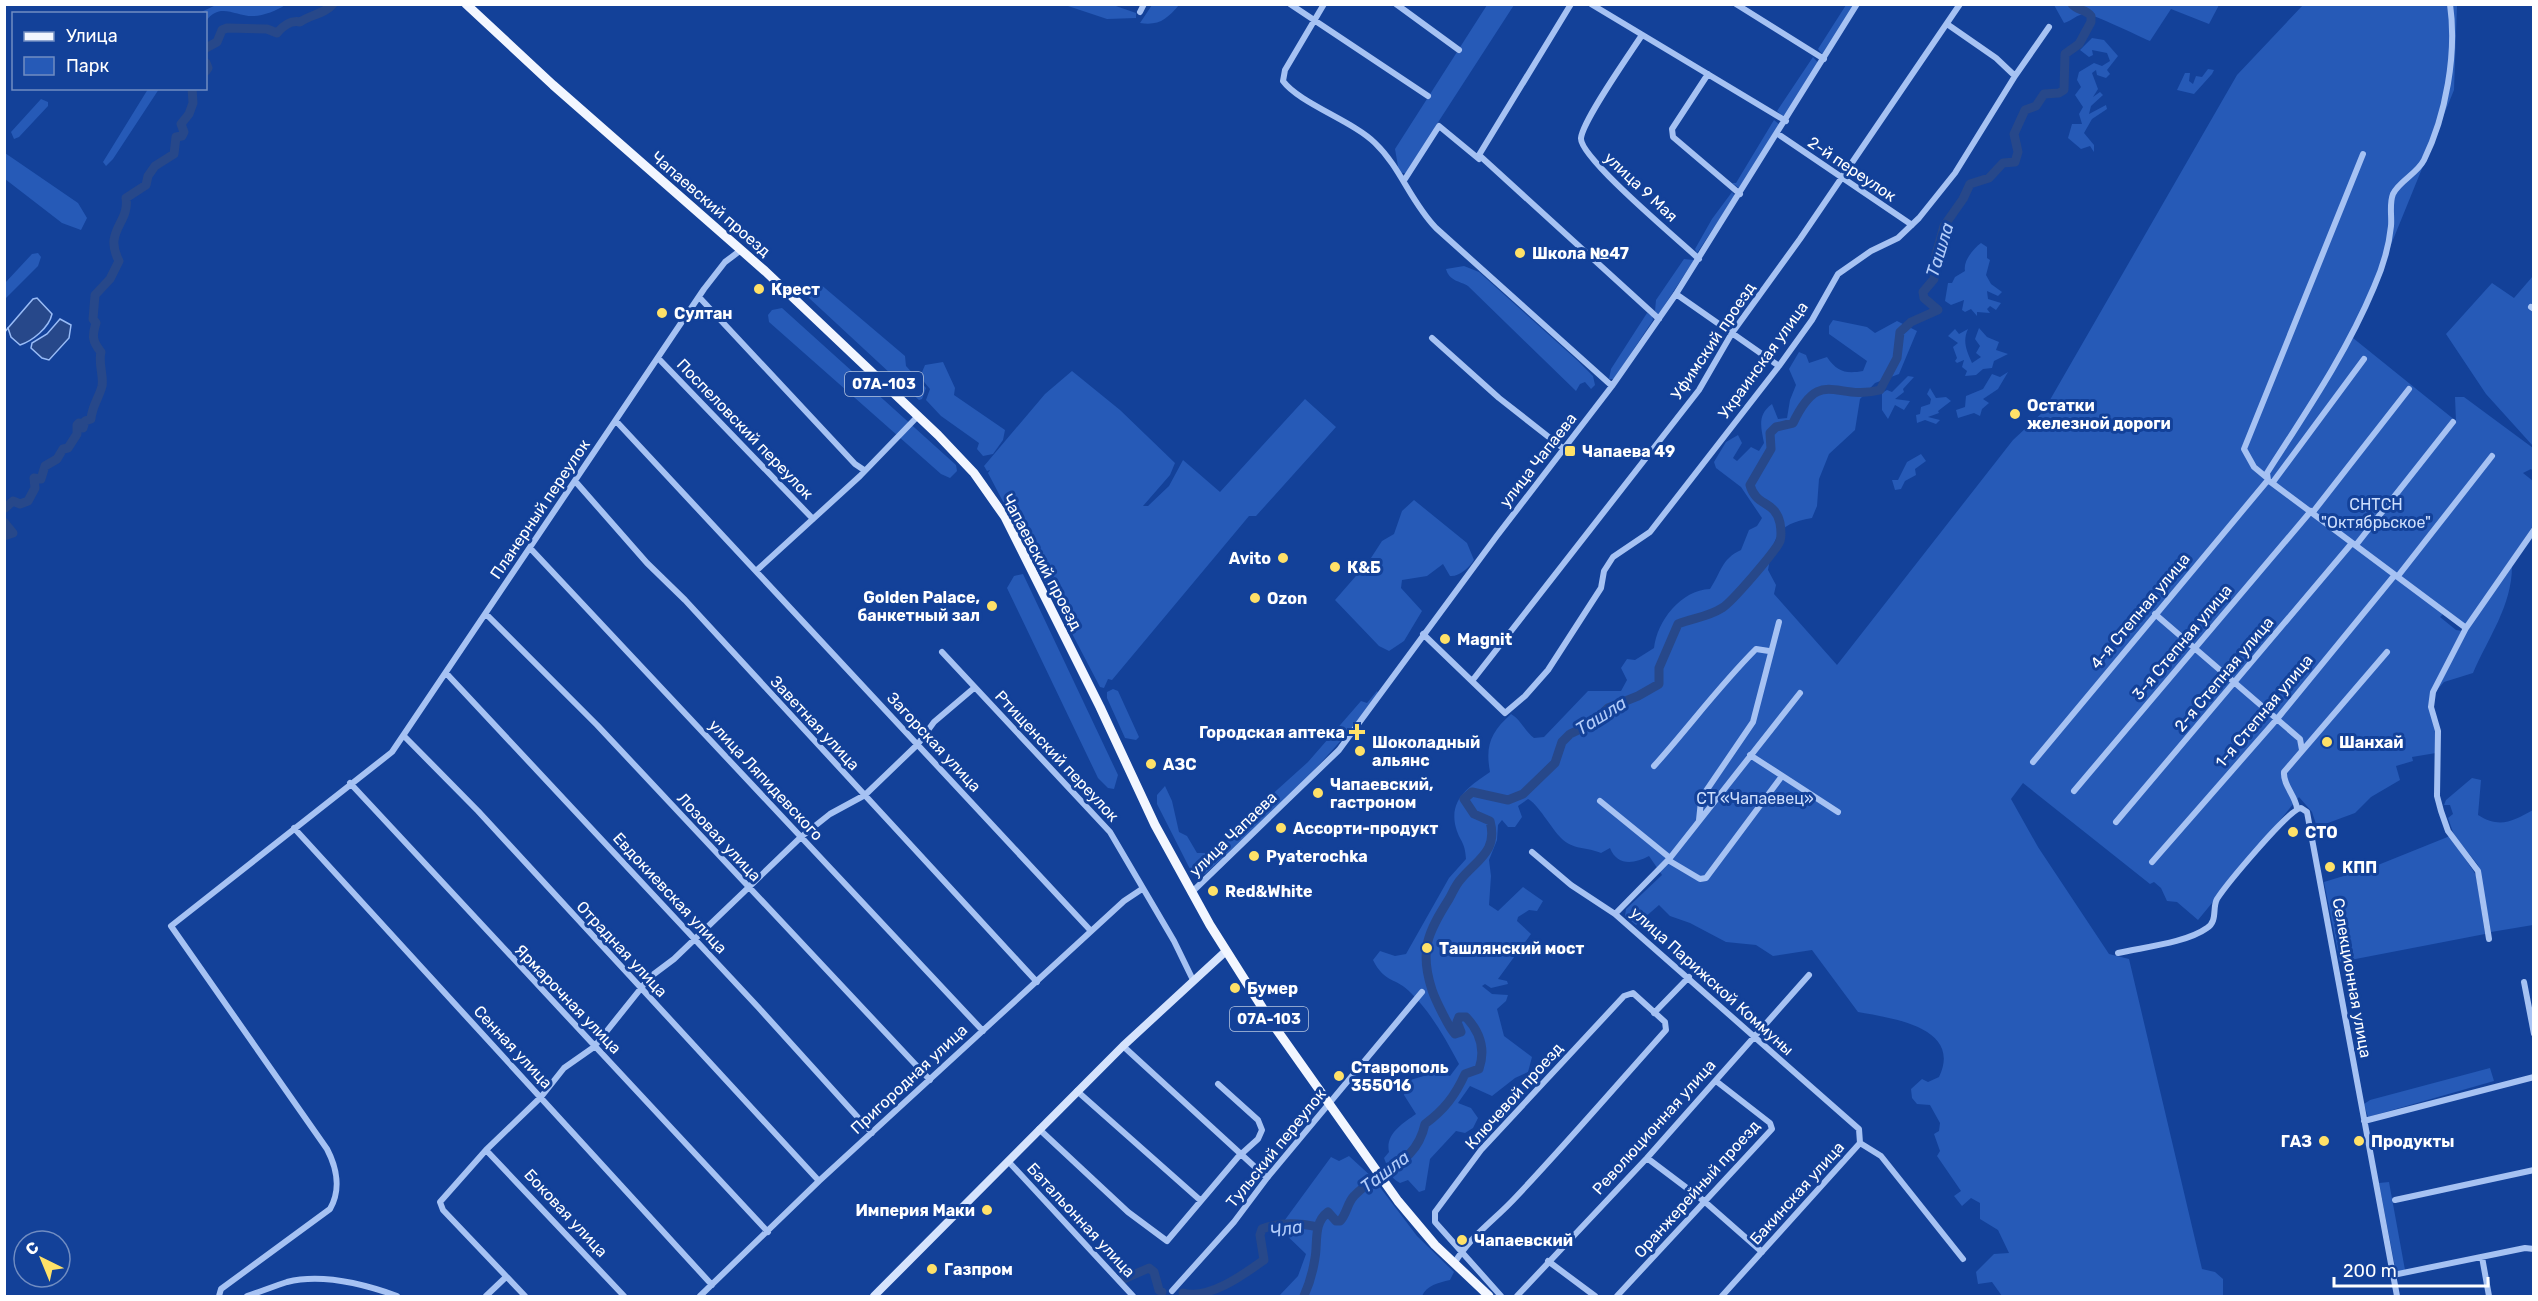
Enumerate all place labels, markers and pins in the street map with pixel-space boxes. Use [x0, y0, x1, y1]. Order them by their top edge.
place label: Школа №47 [1532, 244, 1629, 263]
marker: Школа №47 [1513, 246, 1527, 260]
place label: Крест [771, 280, 820, 299]
marker: Крест [752, 282, 766, 296]
place label: Султан [674, 304, 733, 323]
marker: Султан [655, 306, 669, 320]
place label: Остатки железной дороги [2027, 396, 2171, 433]
marker: Остатки железной дороги [2008, 407, 2022, 421]
place label: Чапаева 49 [1582, 442, 1675, 461]
marker: Чапаева 49 [1563, 444, 1577, 458]
place label: Avito [1229, 549, 1271, 568]
marker: Avito [1276, 551, 1290, 565]
place label: К&Б [1347, 558, 1381, 577]
marker: К&Б [1328, 560, 1342, 574]
place label: Golden Palace, банкетный зал [858, 588, 980, 625]
place label: Ozon [1267, 589, 1307, 608]
marker: Ozon [1248, 591, 1262, 605]
marker: Golden Palace, банкетный зал [985, 599, 999, 613]
place label: Magnit [1457, 630, 1513, 649]
marker: Magnit [1438, 632, 1452, 646]
place label: Городская аптека [1199, 723, 1345, 742]
marker: Городская аптека [1350, 725, 1364, 739]
place label: Шоколадный альянс [1372, 733, 1480, 770]
place label: Шанхай [2339, 733, 2404, 752]
marker: Шанхай [2320, 735, 2334, 749]
marker: Шоколадный альянс [1353, 744, 1367, 758]
place label: АЗС [1163, 755, 1196, 774]
marker: АЗС [1144, 757, 1158, 771]
place label: Чапаевский, гастроном [1330, 775, 1433, 812]
marker: Чапаевский, гастроном [1311, 786, 1325, 800]
place label: Ассорти-продукт [1293, 819, 1438, 838]
marker: Ассорти-продукт [1274, 821, 1288, 835]
place label: СТО [2305, 823, 2338, 842]
marker: СТО [2286, 825, 2300, 839]
place label: Pyaterochka [1266, 847, 1368, 866]
marker: Pyaterochka [1247, 849, 1261, 863]
place label: КПП [2342, 858, 2377, 877]
marker: КПП [2323, 860, 2337, 874]
place label: Red&White [1225, 882, 1313, 901]
marker: Red&White [1206, 884, 1220, 898]
place label: Ташлянский мост [1439, 939, 1584, 958]
marker: Ташлянский мост [1420, 941, 1434, 955]
place label: Бумер [1247, 979, 1298, 998]
marker: Бумер [1228, 981, 1242, 995]
place label: Ставрополь 355016 [1351, 1058, 1449, 1095]
marker: Ставрополь 355016 [1332, 1069, 1346, 1083]
place label: ГАЗ [2281, 1132, 2312, 1151]
place label: Продукты [2371, 1132, 2454, 1151]
marker: ГАЗ [2317, 1134, 2331, 1148]
marker: Продукты [2352, 1134, 2366, 1148]
place label: Империя Маки [855, 1201, 975, 1220]
marker: Империя Маки [980, 1203, 994, 1217]
place label: Чапаевский [1474, 1231, 1573, 1250]
marker: Чапаевский [1455, 1233, 1469, 1247]
place label: Газпром [944, 1260, 1013, 1279]
marker: Газпром [925, 1262, 939, 1276]

